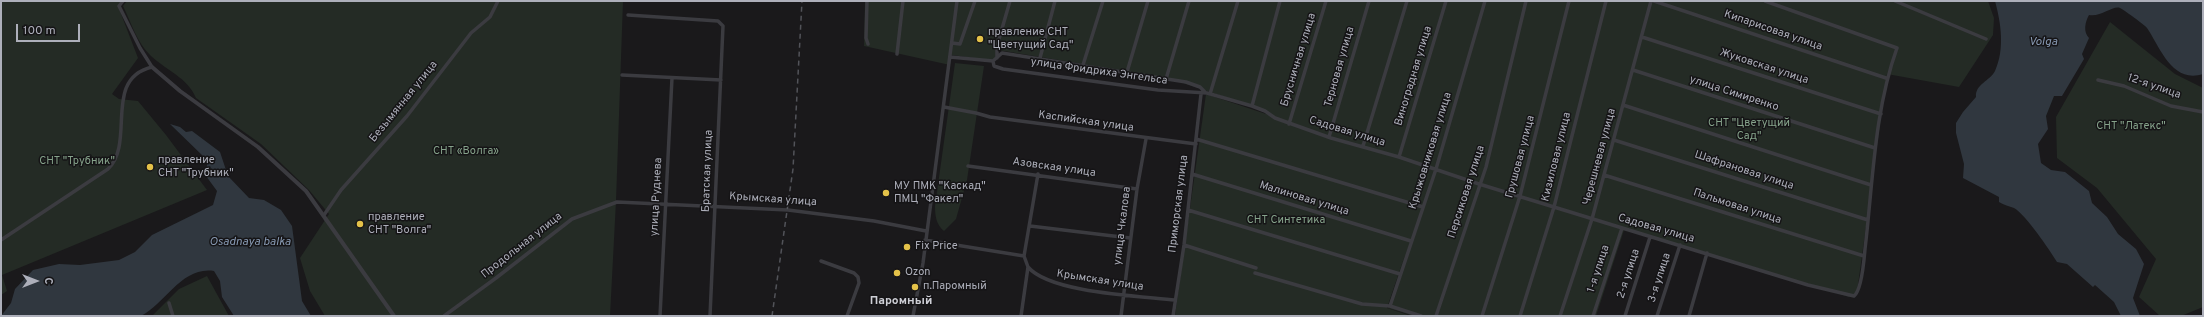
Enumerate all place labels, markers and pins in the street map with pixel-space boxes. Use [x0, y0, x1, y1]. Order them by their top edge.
place label: правление СНТ "Цветущий Сад" [988, 26, 1073, 52]
marker: правление СНТ "Цветущий Сад" [975, 34, 985, 44]
place label: правление СНТ "Трубник" [158, 154, 234, 180]
marker: правление СНТ "Трубник" [145, 162, 155, 172]
place label: МУ ПМК "Каскад" ПМЦ "Факел" [894, 180, 986, 206]
marker: МУ ПМК "Каскад" ПМЦ "Факел" [881, 188, 891, 198]
place label: правление СНТ "Волга" [368, 211, 431, 237]
marker: правление СНТ "Волга" [355, 219, 365, 229]
place label: Fix Price [915, 240, 958, 254]
marker: Fix Price [902, 242, 912, 252]
place label: Ozon [905, 266, 931, 280]
marker: Ozon [892, 268, 902, 278]
place label: п.Паромный [923, 280, 987, 294]
marker: п.Паромный [910, 282, 920, 292]

